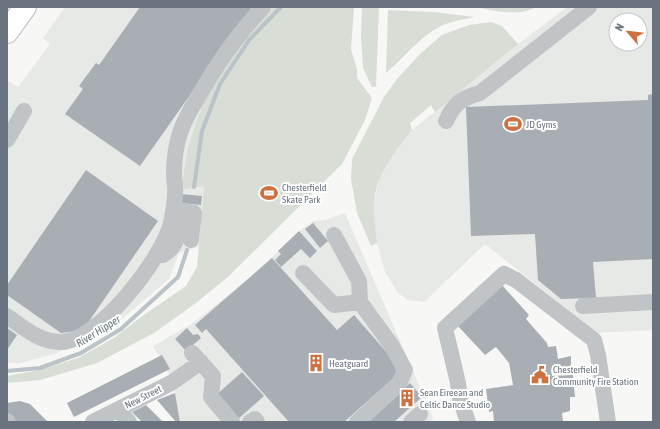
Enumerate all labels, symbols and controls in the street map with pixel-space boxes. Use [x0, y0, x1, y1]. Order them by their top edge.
north arrow [608, 12, 648, 52]
text: N [612, 22, 626, 33]
sports icon: JD Gyms [503, 114, 523, 134]
place label: JD Gyms [526, 119, 557, 130]
place label: Chesterfield Skate Park [282, 182, 327, 205]
sports icon: Chesterfield Skate Park [259, 183, 279, 203]
water label: River Hipper [74, 312, 123, 349]
building icon: Heatguard [306, 353, 326, 373]
place label: Heatguard [329, 358, 369, 369]
place label: Chesterfield Community Fire Station [553, 364, 639, 387]
public building icon: Chesterfield Community Fire Station [530, 365, 550, 385]
street label: New Street [123, 383, 163, 411]
place label: Sean Eireean and Celtic Dance Studio [420, 387, 491, 410]
building icon: Sean Eireean and Celtic Dance Studio [397, 388, 417, 408]

